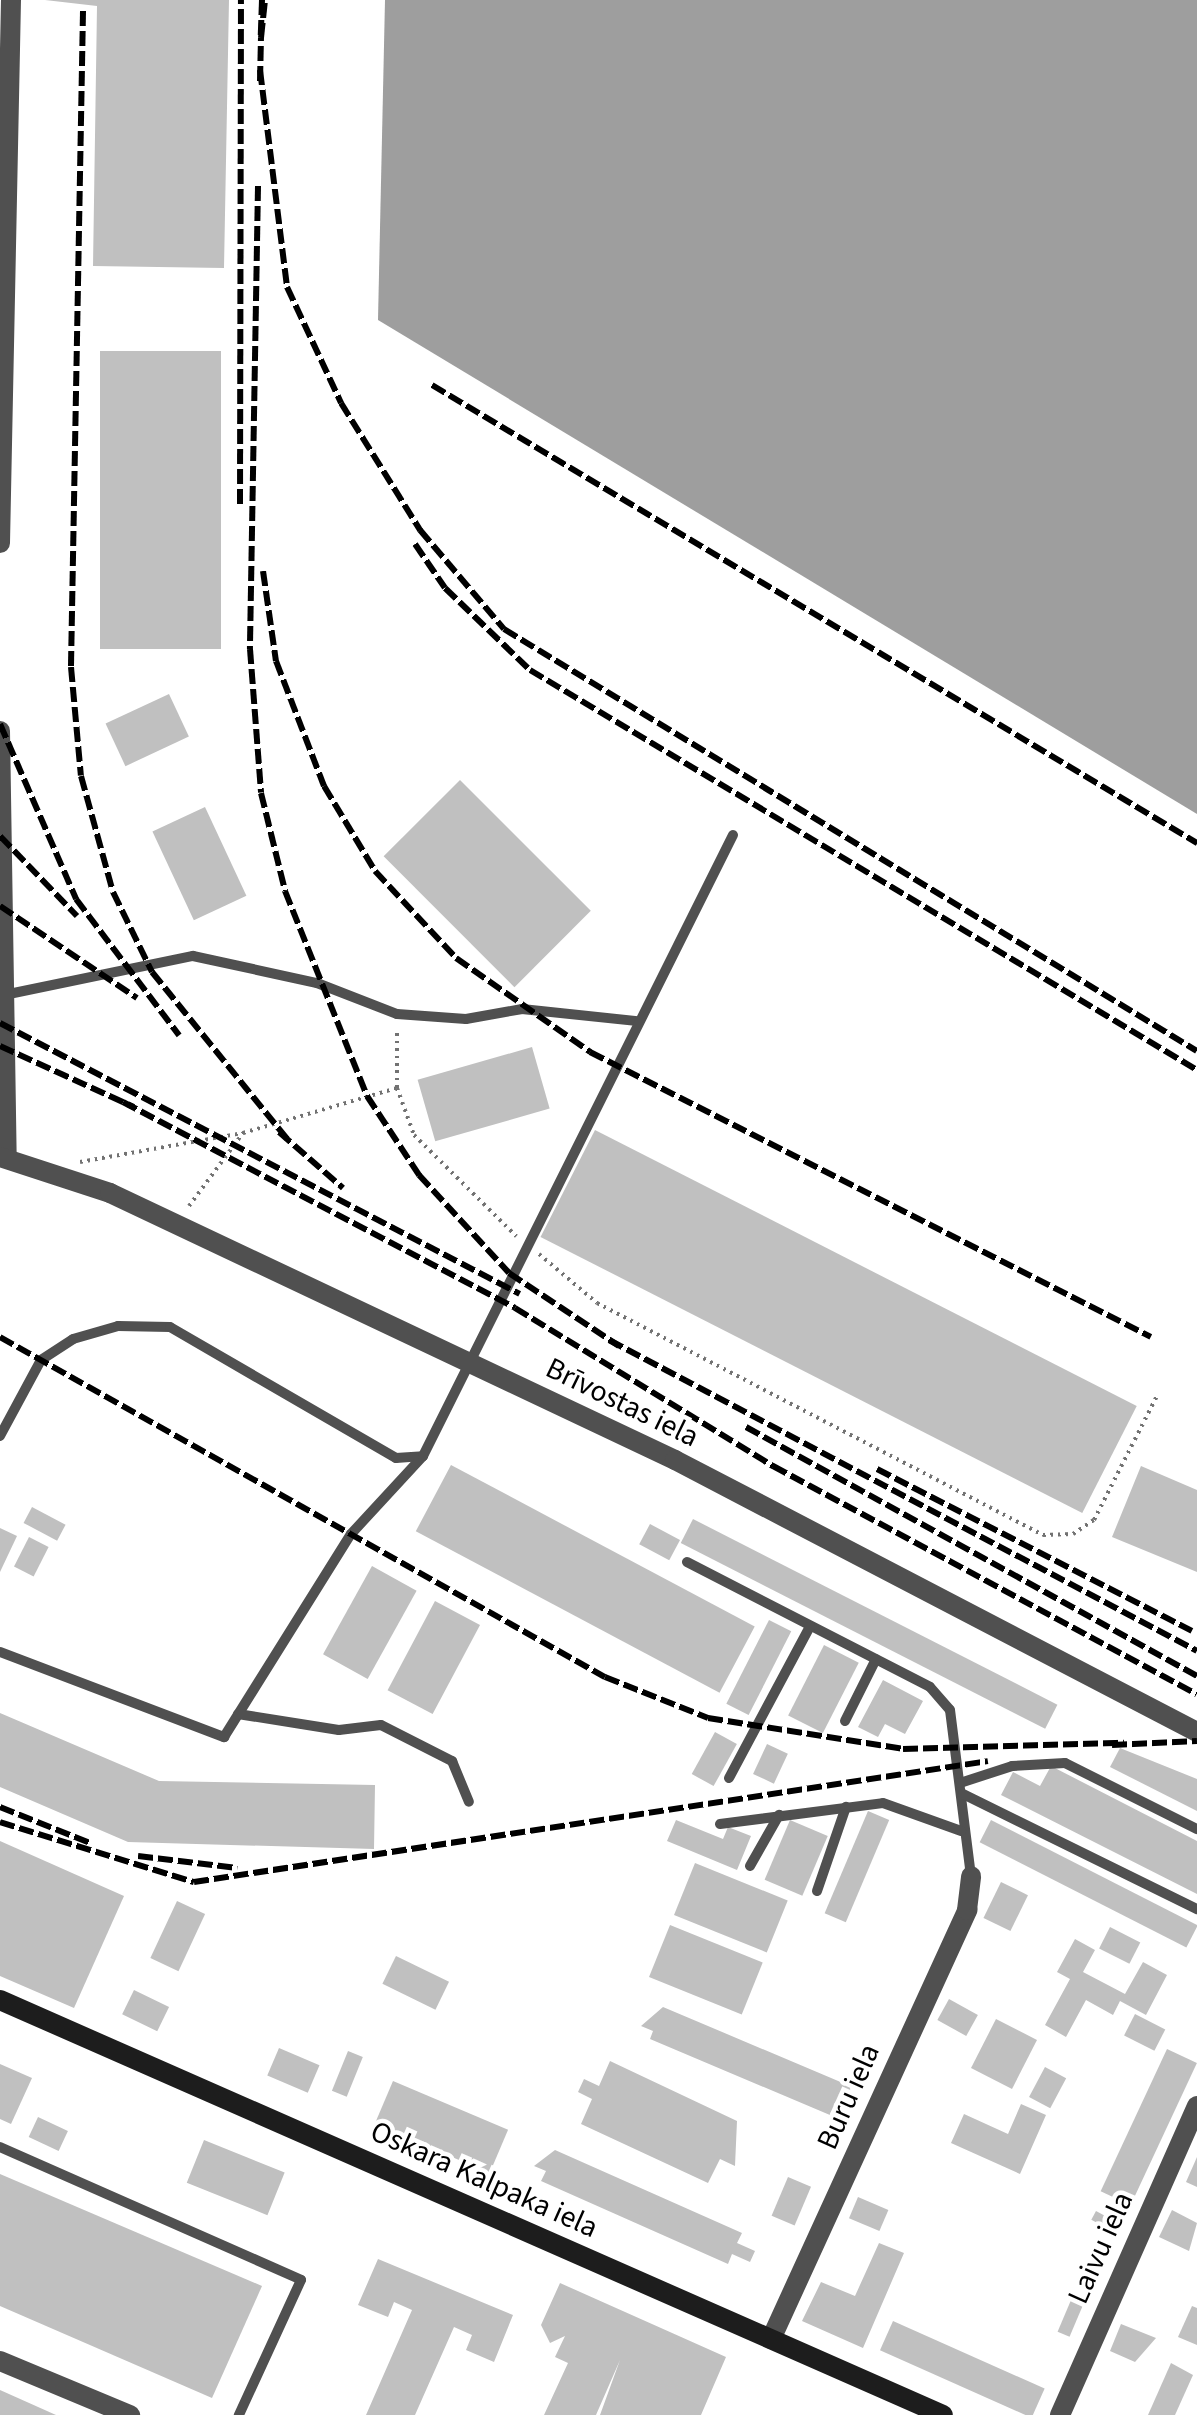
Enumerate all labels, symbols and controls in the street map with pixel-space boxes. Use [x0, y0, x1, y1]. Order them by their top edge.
street label: Brīvostas iela [540, 1350, 704, 1456]
street label: Buru iela [810, 2039, 888, 2155]
street label: Oskara Kalpaka iela [365, 2114, 603, 2246]
street label: Laivu iela [1060, 2187, 1142, 2309]

